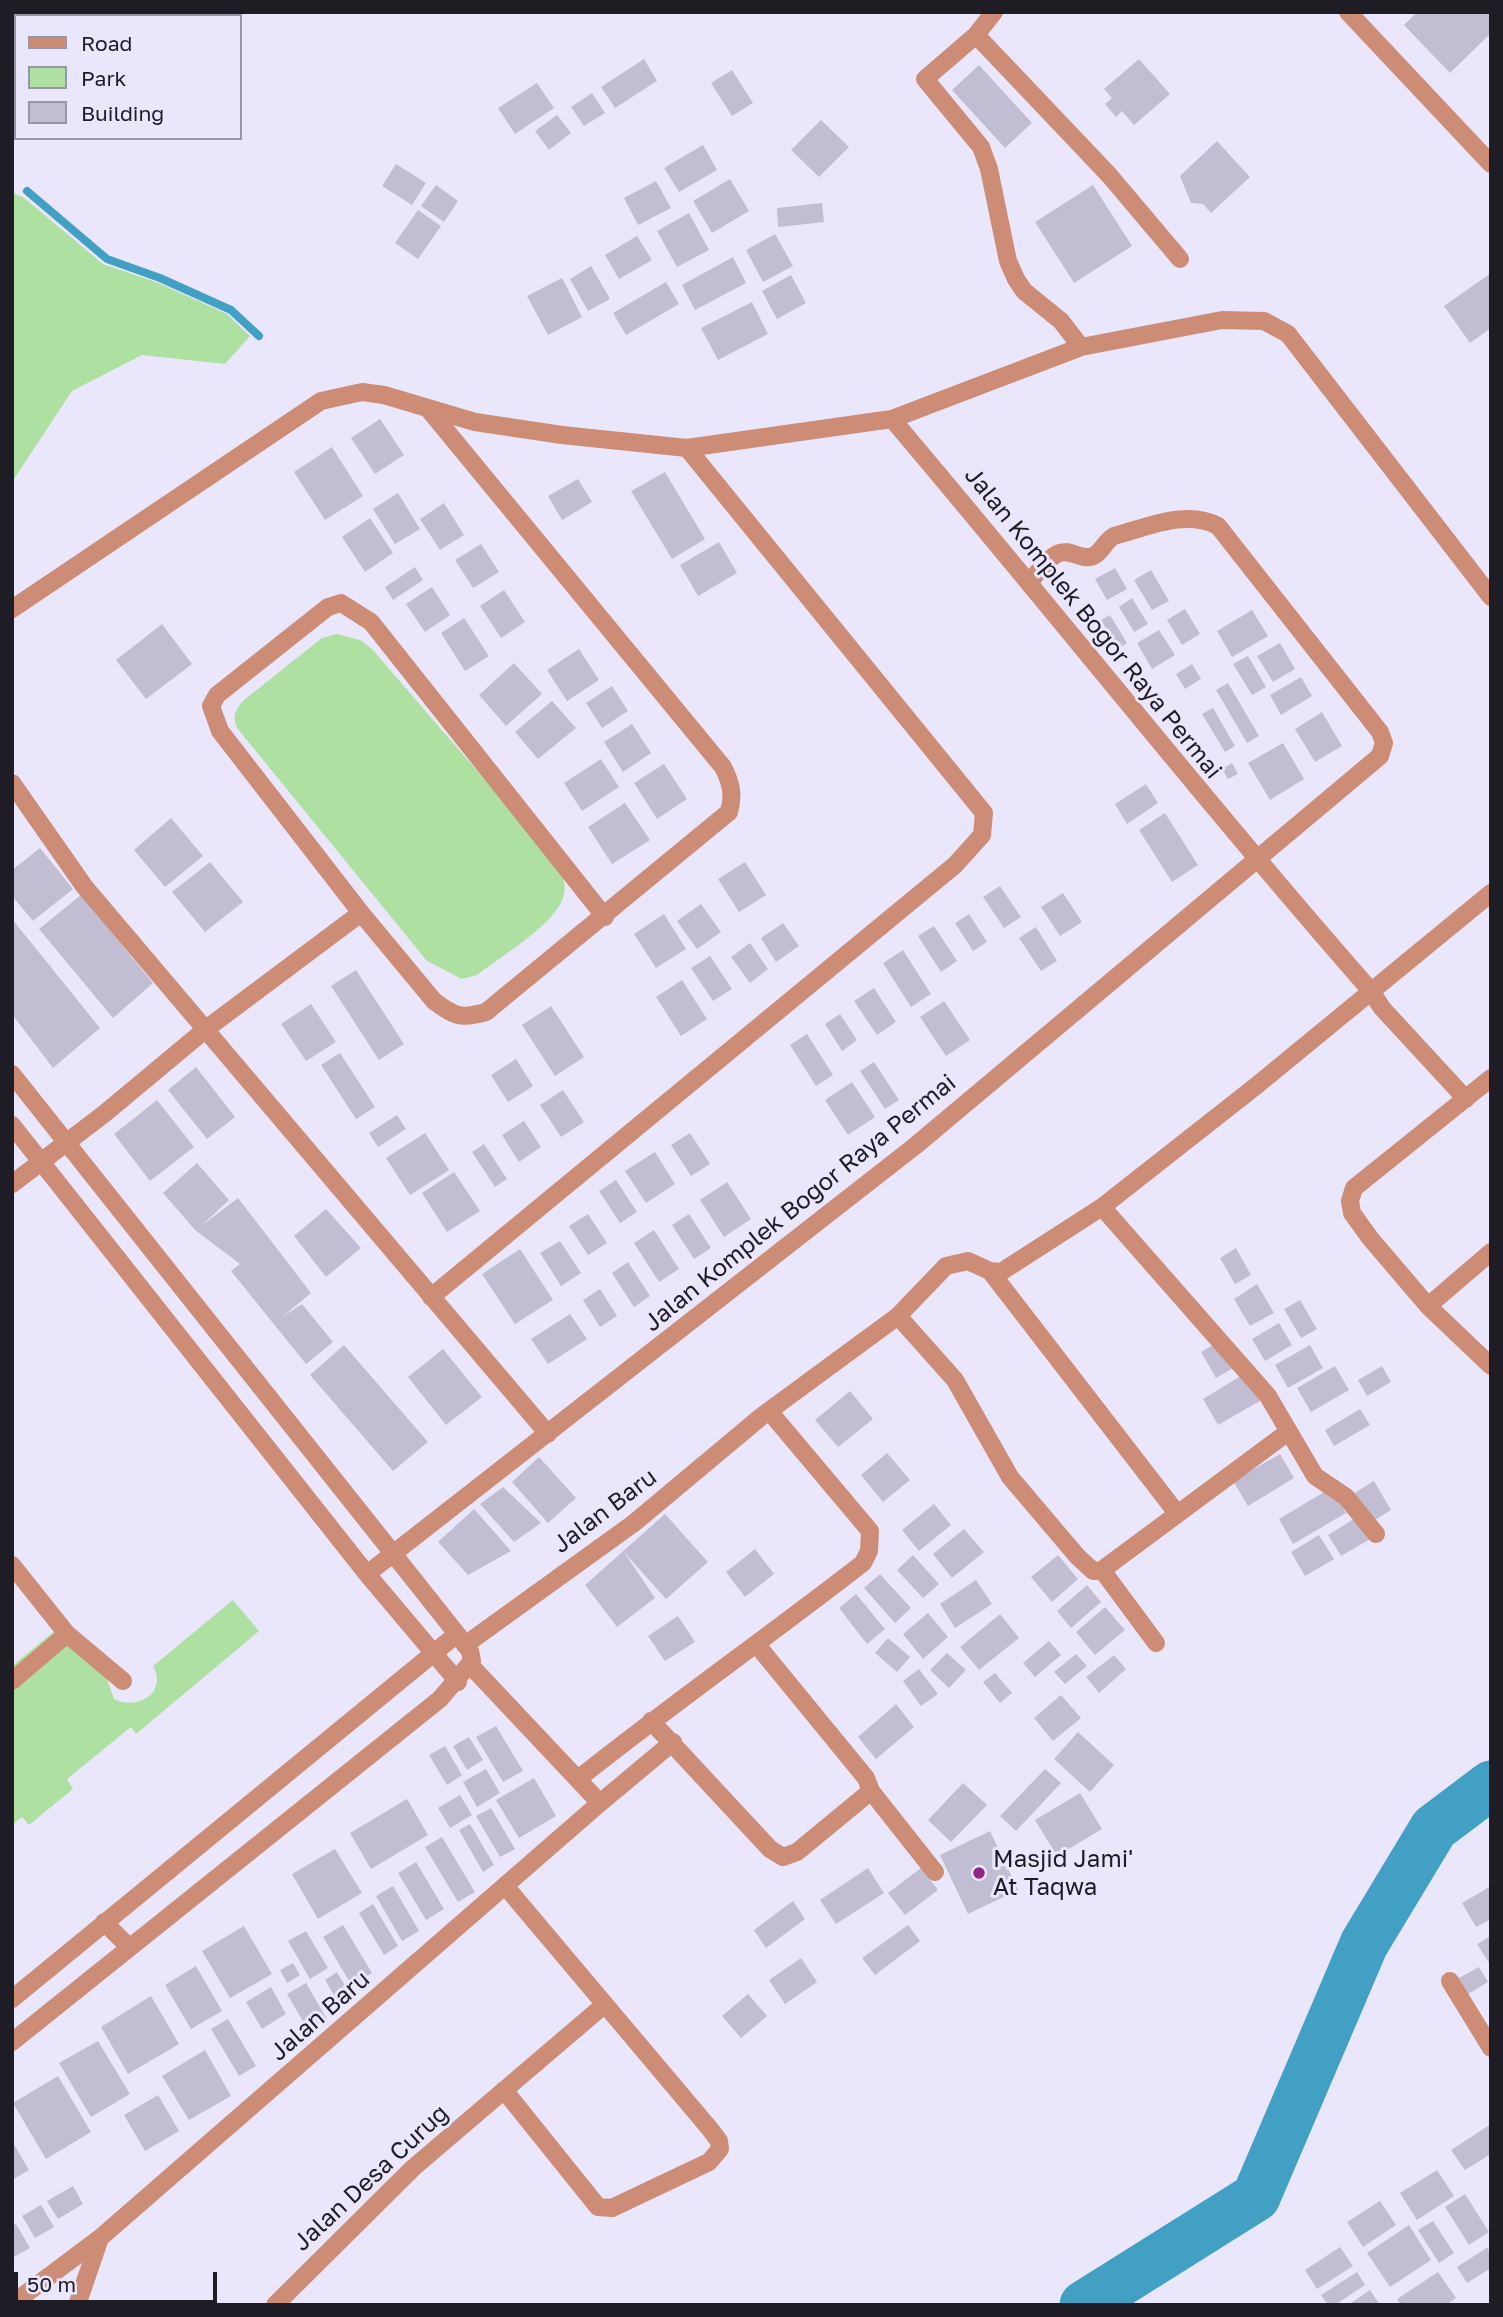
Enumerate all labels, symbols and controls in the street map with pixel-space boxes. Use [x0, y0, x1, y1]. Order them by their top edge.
legend [14, 14, 242, 140]
text: Road [81, 30, 132, 56]
text: Park [81, 65, 126, 91]
text: Building [81, 100, 164, 126]
street label: Jalan Komplek Bogor Raya Permai [958, 461, 1228, 785]
street label: Jalan Komplek Bogor Raya Permai [638, 1068, 962, 1338]
street label: Jalan Baru [547, 1463, 663, 1559]
place label: Masjid Jami' At Taqwa [993, 1845, 1133, 1901]
marker: Masjid Jami' At Taqwa [971, 1865, 987, 1881]
street label: Jalan Baru [264, 1965, 376, 2067]
street label: Jalan Desa Curug [288, 2099, 454, 2257]
scale bar [18, 2258, 220, 2302]
text: 50 m [27, 2271, 76, 2297]

